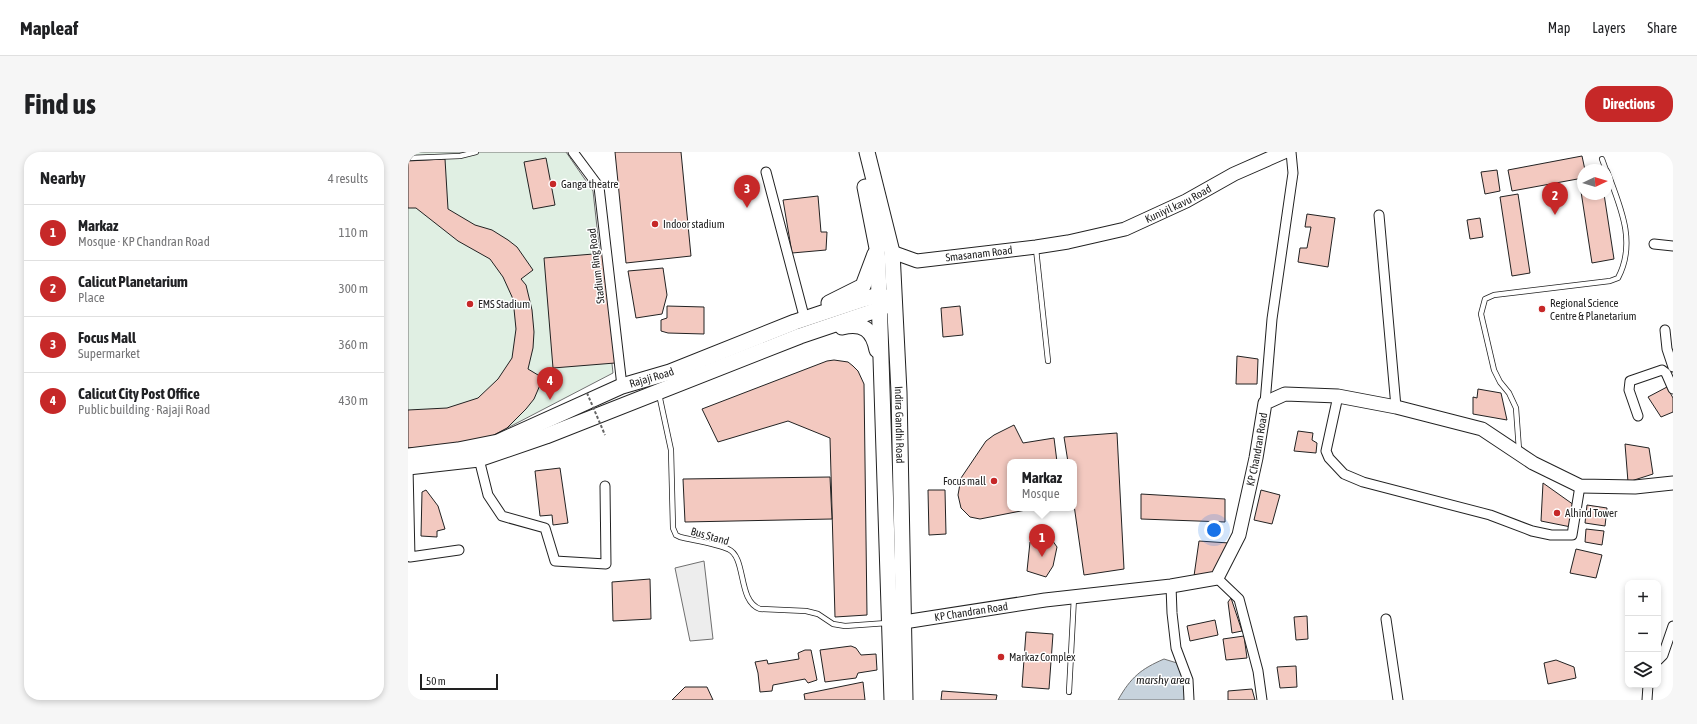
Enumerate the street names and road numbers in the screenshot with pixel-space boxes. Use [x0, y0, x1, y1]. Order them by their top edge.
street label: Kuniyil kavu Road [1143, 182, 1213, 225]
street label: Stadium Ring Road [585, 228, 607, 304]
street label: Smasanam Road [945, 244, 1013, 264]
street label: Rajaji Road [628, 365, 676, 390]
street label: Indira Gandhi Road [893, 386, 906, 464]
street label: KP Chandran Road [1244, 412, 1269, 487]
street label: Bus Stand [689, 525, 731, 547]
street label: KP Chandran Road [934, 600, 1009, 623]

